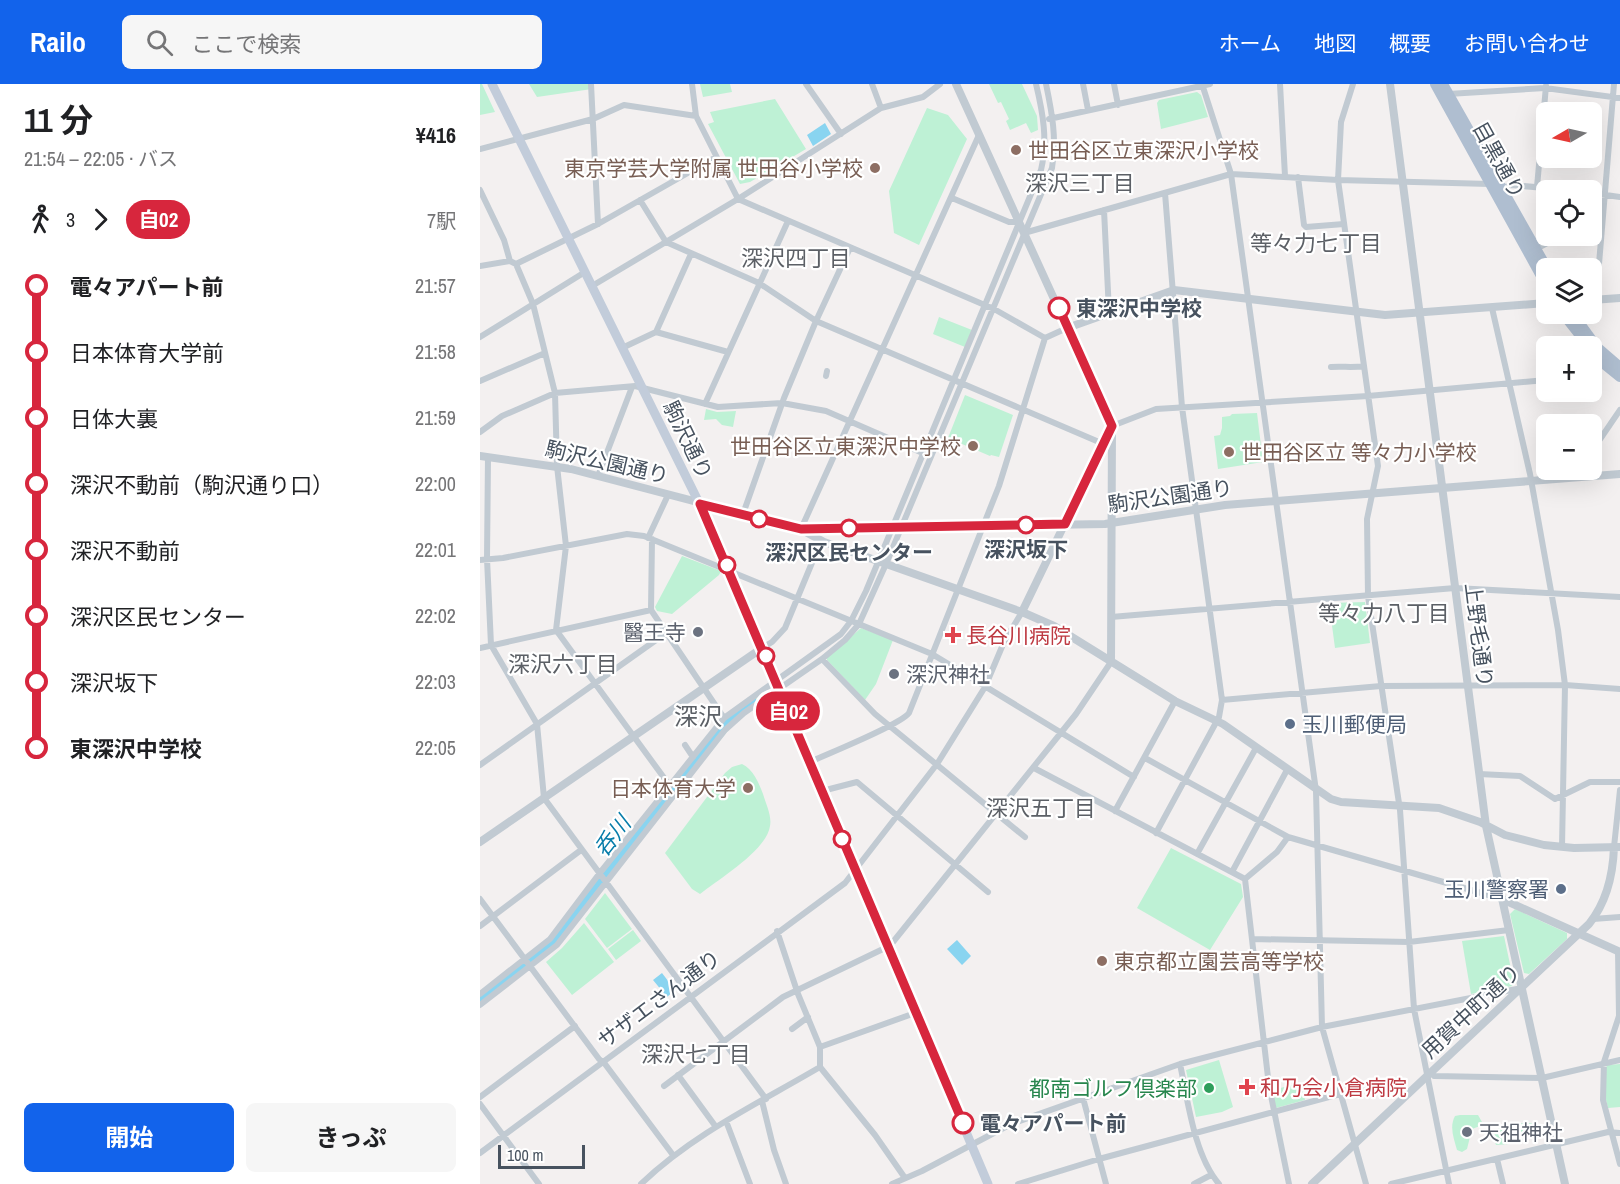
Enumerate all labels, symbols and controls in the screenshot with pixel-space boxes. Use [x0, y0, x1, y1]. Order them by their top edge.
search box [122, 15, 542, 69]
text: Railo [30, 23, 86, 61]
icon: search [143, 26, 176, 59]
text: ここで検索 [191, 29, 301, 59]
text: ホーム [1219, 29, 1281, 58]
text: 地図 [1314, 29, 1356, 58]
text: 概要 [1389, 29, 1431, 58]
text: お問い合わせ [1464, 29, 1590, 58]
text: 11 分 [24, 98, 93, 142]
north arrow [1536, 102, 1602, 168]
map controls [1536, 102, 1602, 480]
street label: 目黒通り [1466, 116, 1532, 204]
text: ¥416 [416, 120, 456, 150]
place label: 世田谷区立東深沢小学校 [1028, 136, 1259, 165]
marker: 世田谷区立東深沢小学校 [1009, 143, 1023, 157]
text: 21:54 – 22:05 · バス [24, 145, 178, 172]
place label: 東京学芸大学附属 世田谷小学校 [564, 154, 863, 183]
marker: 東京学芸大学附属 世田谷小学校 [868, 161, 882, 175]
district label: 深沢三丁目 [1025, 168, 1135, 198]
button: locate [1536, 180, 1602, 246]
icon: walk [24, 203, 57, 236]
icon: forward [84, 203, 117, 236]
text: 自02 [138, 205, 178, 234]
text: 3 [66, 206, 75, 233]
text: 7駅 [427, 207, 456, 234]
district label: 等々力七丁目 [1250, 228, 1382, 258]
district label: 深沢四丁目 [741, 243, 851, 273]
button: layers [1536, 258, 1602, 324]
text: 電々アパート前 [70, 272, 224, 302]
text: 21:57 [415, 272, 456, 299]
place label: 東深沢中学校 [1076, 294, 1202, 323]
marker: 東深沢中学校 [1048, 297, 1070, 319]
button: + [1536, 336, 1602, 402]
text: 日本体育大学前 [70, 338, 224, 368]
text: 21:58 [415, 338, 456, 365]
street label: 駒沢通り [657, 396, 719, 484]
text: 日体大裏 [70, 404, 158, 434]
text: 21:59 [415, 404, 456, 431]
button: − [1536, 414, 1602, 480]
place label: 世田谷区立東深沢中学校 [730, 432, 961, 461]
street label: 駒沢公園通り [542, 434, 672, 490]
place label: 世田谷区立 等々力小学校 [1241, 438, 1477, 467]
marker: 世田谷区立東深沢中学校 [966, 439, 980, 453]
marker: 世田谷区立 等々力小学校 [1222, 445, 1236, 459]
text: 深沢不動前（駒沢通り口） [70, 470, 334, 500]
text: 22:00 [415, 470, 456, 497]
street label: 駒沢公園通り [1106, 473, 1234, 519]
unlabelled marker [750, 510, 768, 528]
marker: 深沢坂下 [1017, 516, 1035, 534]
marker: 深沢区民センター [840, 519, 858, 537]
place label: 深沢坂下 [984, 535, 1068, 564]
text: 深沢不動前 [70, 536, 180, 566]
text: 22:01 [415, 536, 456, 563]
place label: 深沢区民センター [765, 538, 933, 567]
unlabelled marker [718, 556, 736, 574]
street label: 上野毛通り [1458, 581, 1500, 689]
district label: 等々力八丁目 [1318, 598, 1450, 628]
text: 深沢区民センター [70, 602, 246, 632]
text: 22:02 [415, 602, 456, 629]
place label: 醫王寺 [623, 618, 686, 647]
place label: 長谷川病院 [966, 621, 1071, 650]
marker: 醫王寺 [691, 625, 705, 639]
marker: 長谷川病院 [944, 626, 962, 644]
unlabelled marker [757, 647, 775, 665]
district label: 深沢六丁目 [508, 649, 618, 679]
place label: 深沢神社 [906, 660, 990, 689]
marker: 深沢神社 [887, 667, 901, 681]
text: 深沢坂下 [70, 668, 158, 698]
text: 22:03 [415, 668, 456, 695]
line badge: 自02 [754, 692, 822, 730]
text: 自02 [768, 697, 808, 726]
district label: 深沢 [674, 700, 722, 732]
place label: 玉川郵便局 [1302, 710, 1407, 739]
marker: 玉川郵便局 [1283, 717, 1297, 731]
text: 東深沢中学校 [70, 734, 202, 764]
text: 22:05 [415, 734, 456, 761]
place label: 日本体育大学 [610, 774, 736, 803]
marker: 日本体育大学 [741, 781, 755, 795]
district label: 深沢五丁目 [986, 793, 1096, 823]
water label: 呑川 [587, 808, 639, 863]
unlabelled marker [833, 830, 851, 848]
place label: 玉川警察署 [1444, 875, 1549, 904]
marker: 玉川警察署 [1554, 882, 1568, 896]
street label: サザエさん通り [592, 943, 726, 1055]
place label: 東京都立園芸高等学校 [1114, 947, 1324, 976]
marker: 東京都立園芸高等学校 [1095, 954, 1109, 968]
street label: 用賀中町通り [1415, 957, 1527, 1065]
district label: 深沢七丁目 [641, 1039, 751, 1069]
place label: 和乃会小倉病院 [1260, 1073, 1407, 1102]
place label: 都南ゴルフ倶楽部 [1029, 1074, 1197, 1103]
marker: 和乃会小倉病院 [1238, 1078, 1256, 1096]
marker: 都南ゴルフ倶楽部 [1202, 1081, 1216, 1095]
button: 開始 [24, 1103, 234, 1172]
button: きっぷ [246, 1103, 456, 1172]
place label: 電々アパート前 [980, 1109, 1127, 1138]
marker: 電々アパート前 [952, 1112, 974, 1134]
place label: 天祖神社 [1479, 1118, 1563, 1147]
marker: 天祖神社 [1460, 1125, 1474, 1139]
scale bar [498, 1142, 585, 1170]
text: 100 m [507, 1144, 543, 1166]

